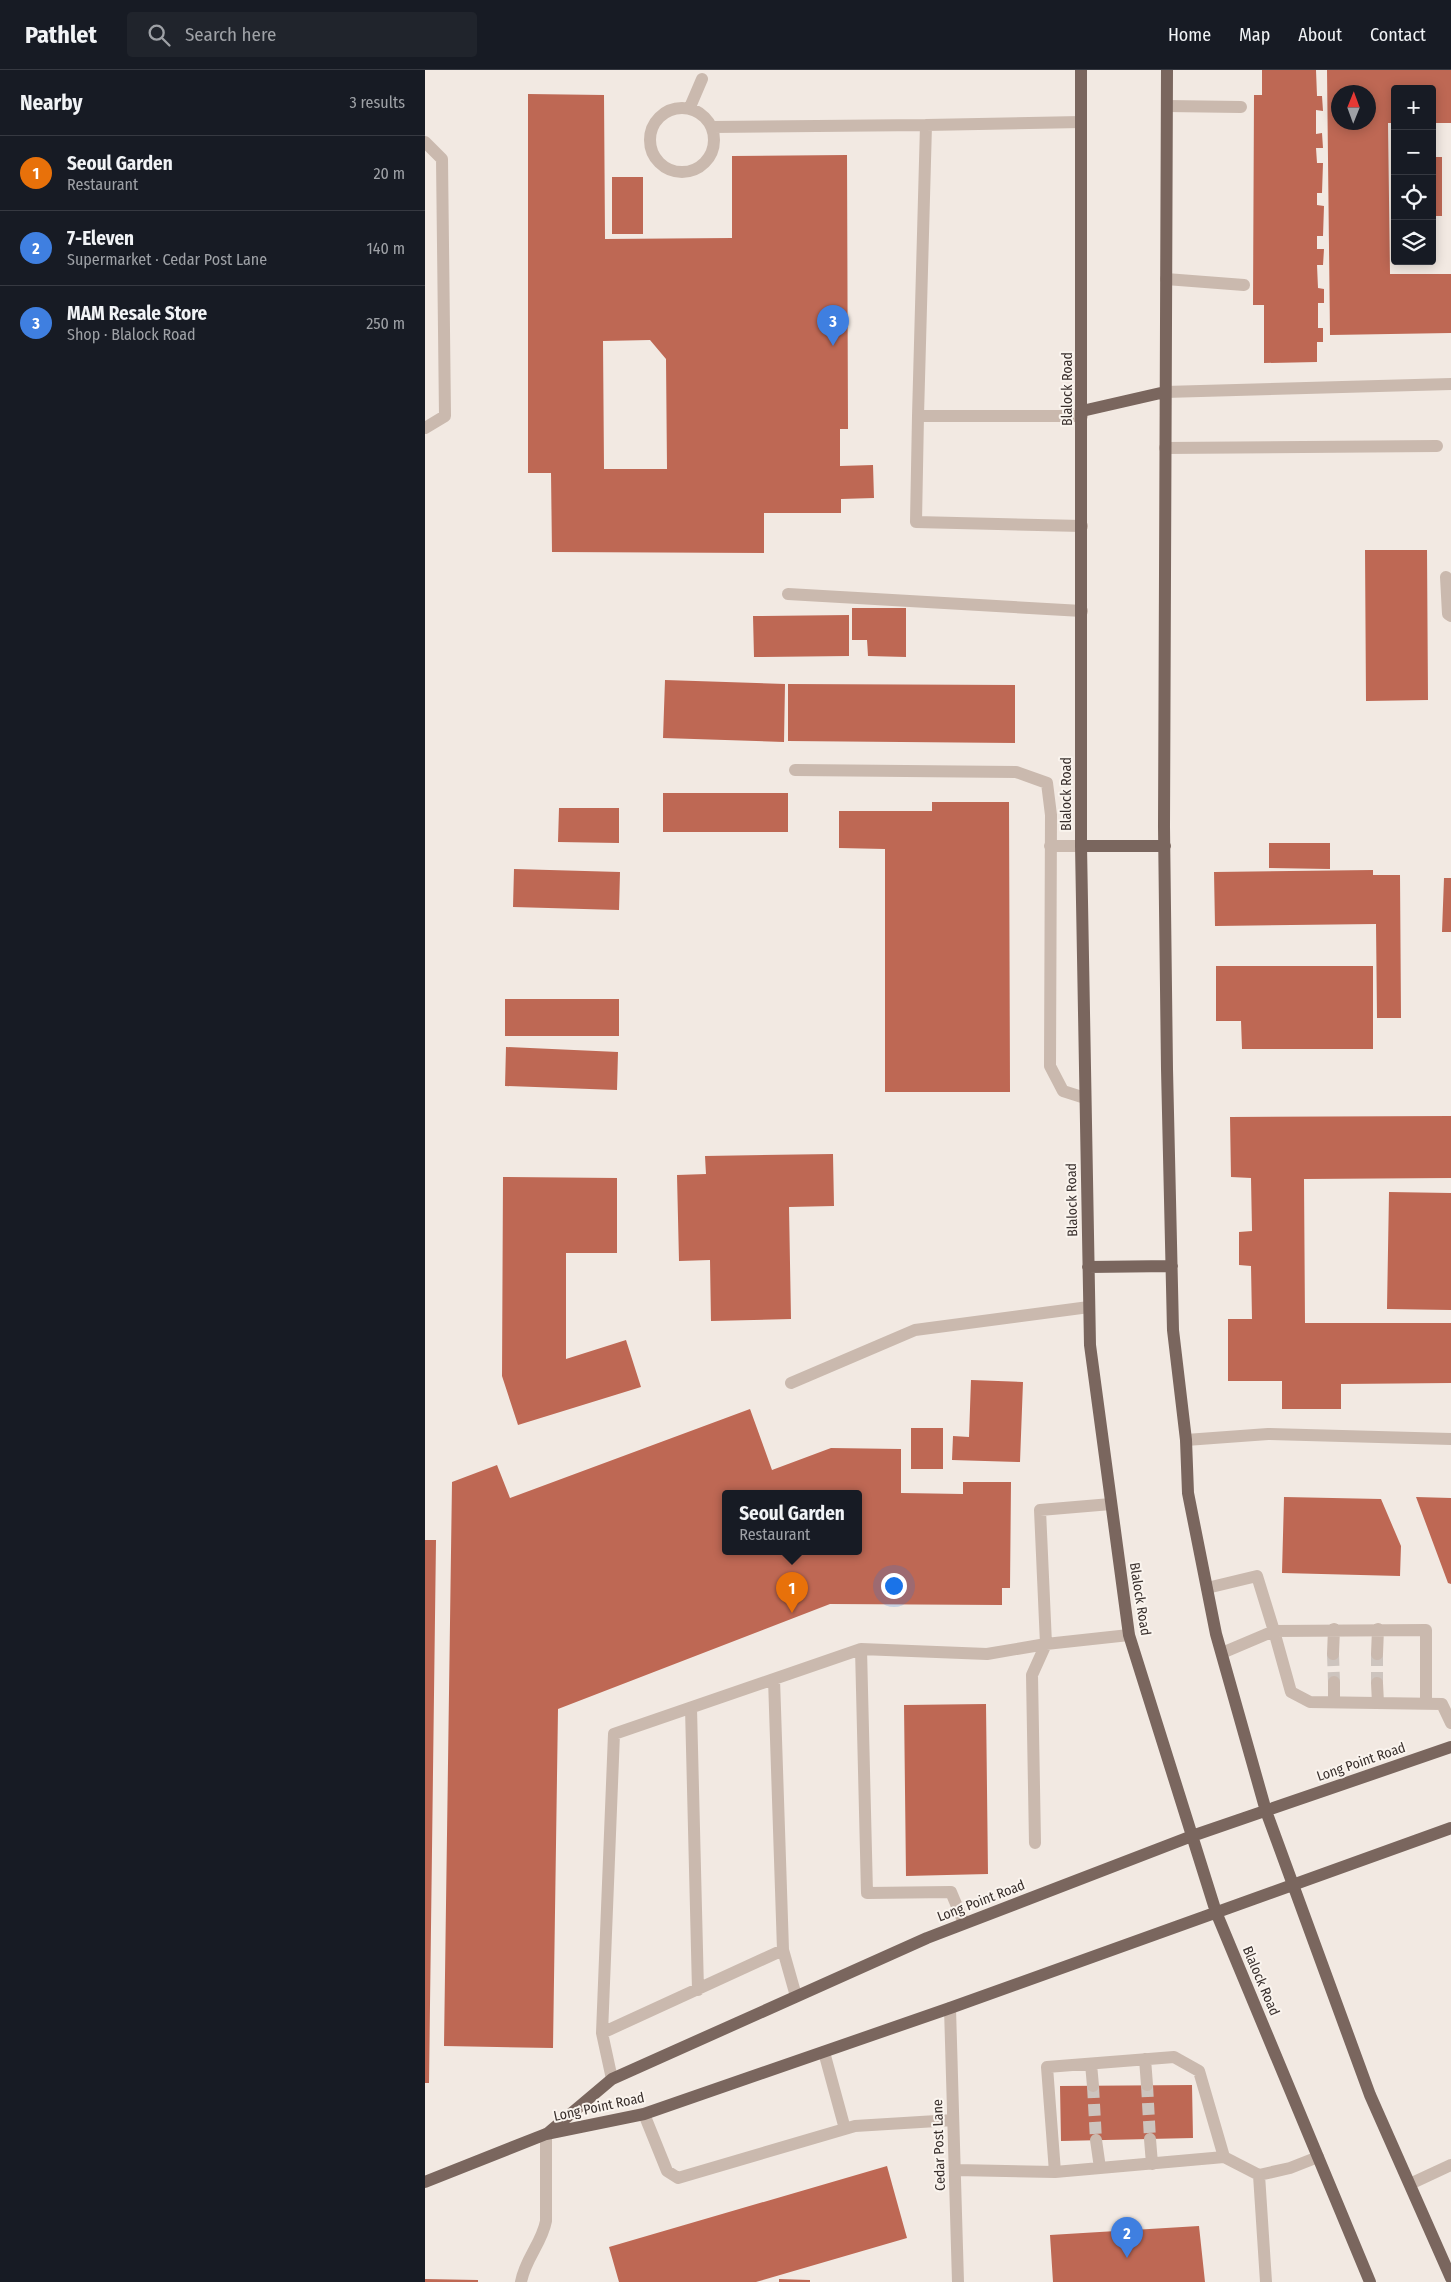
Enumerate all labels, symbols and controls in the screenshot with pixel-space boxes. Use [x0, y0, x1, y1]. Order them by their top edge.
search box [127, 12, 477, 57]
text: Pathlet [25, 21, 97, 49]
icon: search [145, 21, 173, 49]
text: Search here [185, 23, 276, 46]
text: Home [1168, 24, 1211, 46]
text: Map [1239, 24, 1270, 46]
text: About [1298, 24, 1342, 46]
text: Contact [1370, 24, 1426, 46]
north arrow [1331, 85, 1376, 130]
map controls [1391, 85, 1436, 265]
button: + [1391, 85, 1436, 130]
text: Nearby [20, 90, 82, 116]
text: 3 results [349, 93, 405, 112]
button: − [1391, 130, 1436, 175]
text: Seoul Garden [67, 152, 173, 175]
text: 1 [33, 164, 39, 183]
text: 20 m [374, 164, 405, 183]
text: Restaurant [67, 175, 138, 194]
button: locate [1391, 175, 1436, 220]
button: layers [1391, 220, 1436, 265]
text: 7-Eleven [67, 227, 134, 250]
text: 2 [32, 239, 40, 258]
text: 140 m [367, 239, 405, 258]
text: Supermarket · Cedar Post Lane [67, 250, 267, 269]
text: MAM Resale Store [67, 302, 207, 325]
pin: 3 [817, 305, 849, 346]
text: 3 [32, 314, 40, 333]
text: 250 m [366, 314, 405, 333]
text: Shop · Blalock Road [67, 325, 196, 344]
street label: Blalock Road [1059, 352, 1076, 426]
street label: Blalock Road [1058, 757, 1075, 831]
street label: Blalock Road [1063, 1163, 1081, 1237]
popup [722, 1490, 862, 1555]
text: Seoul Garden [739, 1502, 845, 1525]
text: Restaurant [739, 1525, 810, 1544]
street label: Blalock Road [1126, 1561, 1154, 1637]
pin: 1 [776, 1572, 808, 1613]
your location [881, 1573, 907, 1599]
street label: Long Point Road [1314, 1739, 1408, 1785]
street label: Long Point Road [935, 1876, 1027, 1926]
street label: Blalock Road [1239, 1944, 1283, 2018]
street label: Long Point Road [552, 2089, 646, 2125]
street label: Cedar Post Lane [929, 2099, 949, 2191]
pin: 2 [1111, 2217, 1143, 2258]

